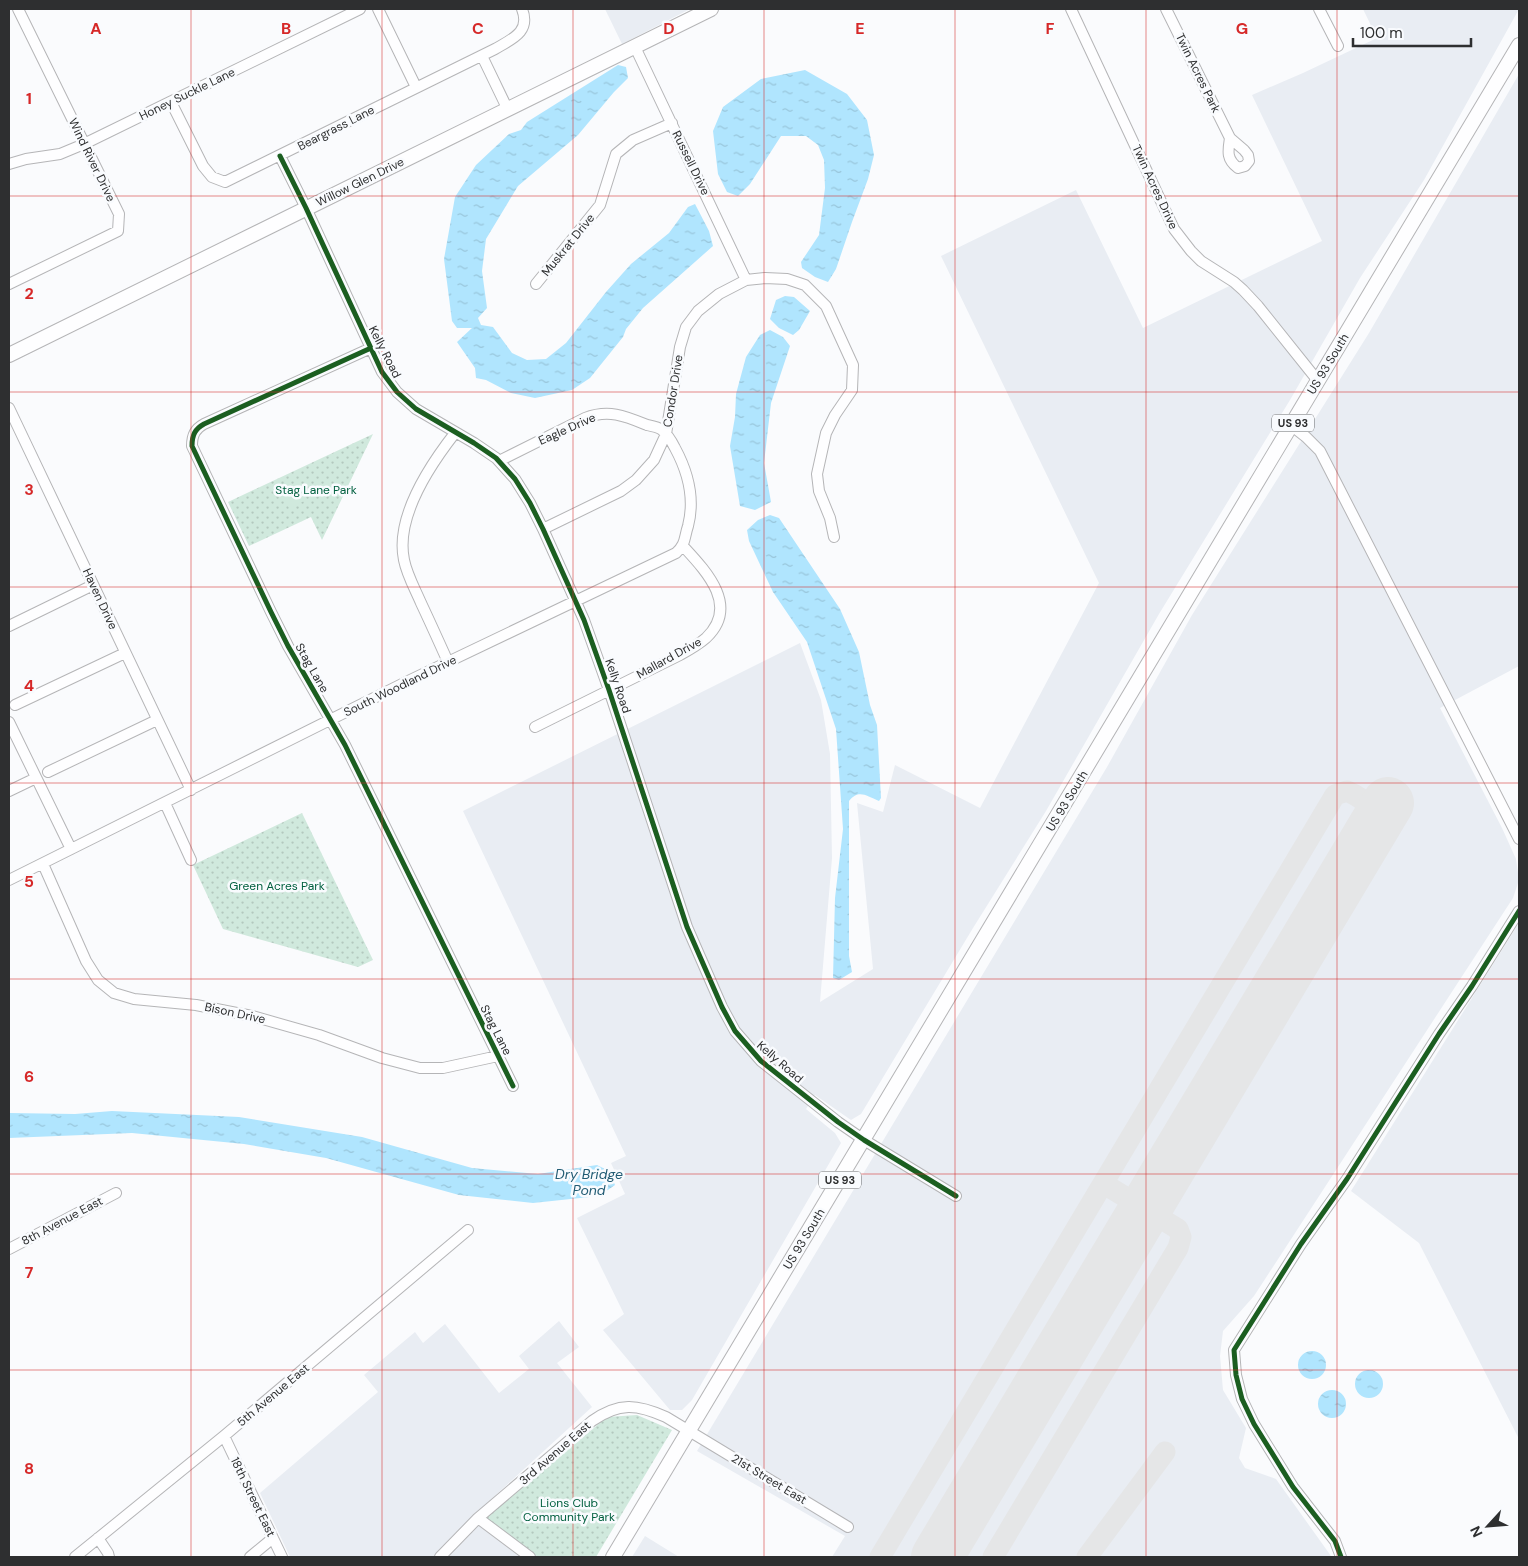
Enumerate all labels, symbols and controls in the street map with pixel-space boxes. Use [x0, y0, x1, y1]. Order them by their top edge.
scale bar [1353, 15, 1470, 47]
text: A [90, 18, 102, 39]
text: B [281, 18, 291, 39]
text: C [472, 18, 484, 39]
text: D [663, 18, 675, 39]
text: E [855, 18, 865, 39]
text: F [1046, 18, 1055, 39]
text: G [1236, 18, 1248, 39]
text: 100 m [1360, 23, 1403, 43]
street label: Twin Acres Park [1172, 31, 1224, 115]
street label: Honey Suckle Lane [136, 64, 238, 124]
text: 1 [26, 88, 32, 109]
street label: Beargrass Lane [295, 102, 377, 154]
street label: Wind River Drive [65, 116, 119, 205]
street label: Russell Drive [669, 128, 714, 198]
street label: Twin Acres Drive [1128, 142, 1182, 232]
street label: Willow Glen Drive [313, 154, 407, 210]
street label: Muskrat Drive [538, 210, 598, 280]
text: 2 [24, 283, 34, 304]
street label: Kelly Road [365, 323, 405, 381]
street label: US 93 South [1304, 331, 1352, 397]
street label: Condor Drive [659, 353, 687, 428]
street label: Eagle Drive [536, 409, 598, 449]
road number: US 93 [1272, 414, 1314, 432]
text: 3 [24, 479, 34, 500]
park label: Stag Lane Park [275, 482, 357, 498]
street label: Haven Drive [79, 566, 121, 632]
street label: Mallard Drive [634, 634, 704, 682]
street label: Stag Lane [291, 640, 333, 696]
street label: South Woodland Drive [341, 652, 459, 720]
street label: Kelly Road [601, 657, 635, 715]
text: 4 [24, 675, 34, 696]
street label: US 93 South [1043, 768, 1091, 834]
text: 5 [24, 871, 34, 892]
park label: Green Acres Park [229, 878, 325, 894]
street label: Bison Drive [203, 999, 267, 1027]
street label: Stag Lane [476, 1002, 516, 1058]
street label: Kelly Road [753, 1037, 807, 1087]
text: 6 [24, 1066, 34, 1087]
water label: Dry Bridge Pond [555, 1165, 623, 1199]
road number: US 93 [819, 1172, 861, 1188]
street label: 8th Avenue East [19, 1193, 106, 1249]
street label: US 93 South [780, 1206, 828, 1272]
text: 7 [25, 1262, 34, 1283]
street label: 5th Avenue East [233, 1360, 313, 1430]
street label: 3rd Avenue East [516, 1417, 594, 1488]
street label: 21st Street East [728, 1450, 810, 1508]
street label: 18th Street East [227, 1454, 279, 1540]
text: 8 [24, 1458, 34, 1479]
park label: Lions Club Community Park [523, 1495, 615, 1525]
north arrow [1463, 1501, 1513, 1551]
text: N [1466, 1523, 1487, 1540]

